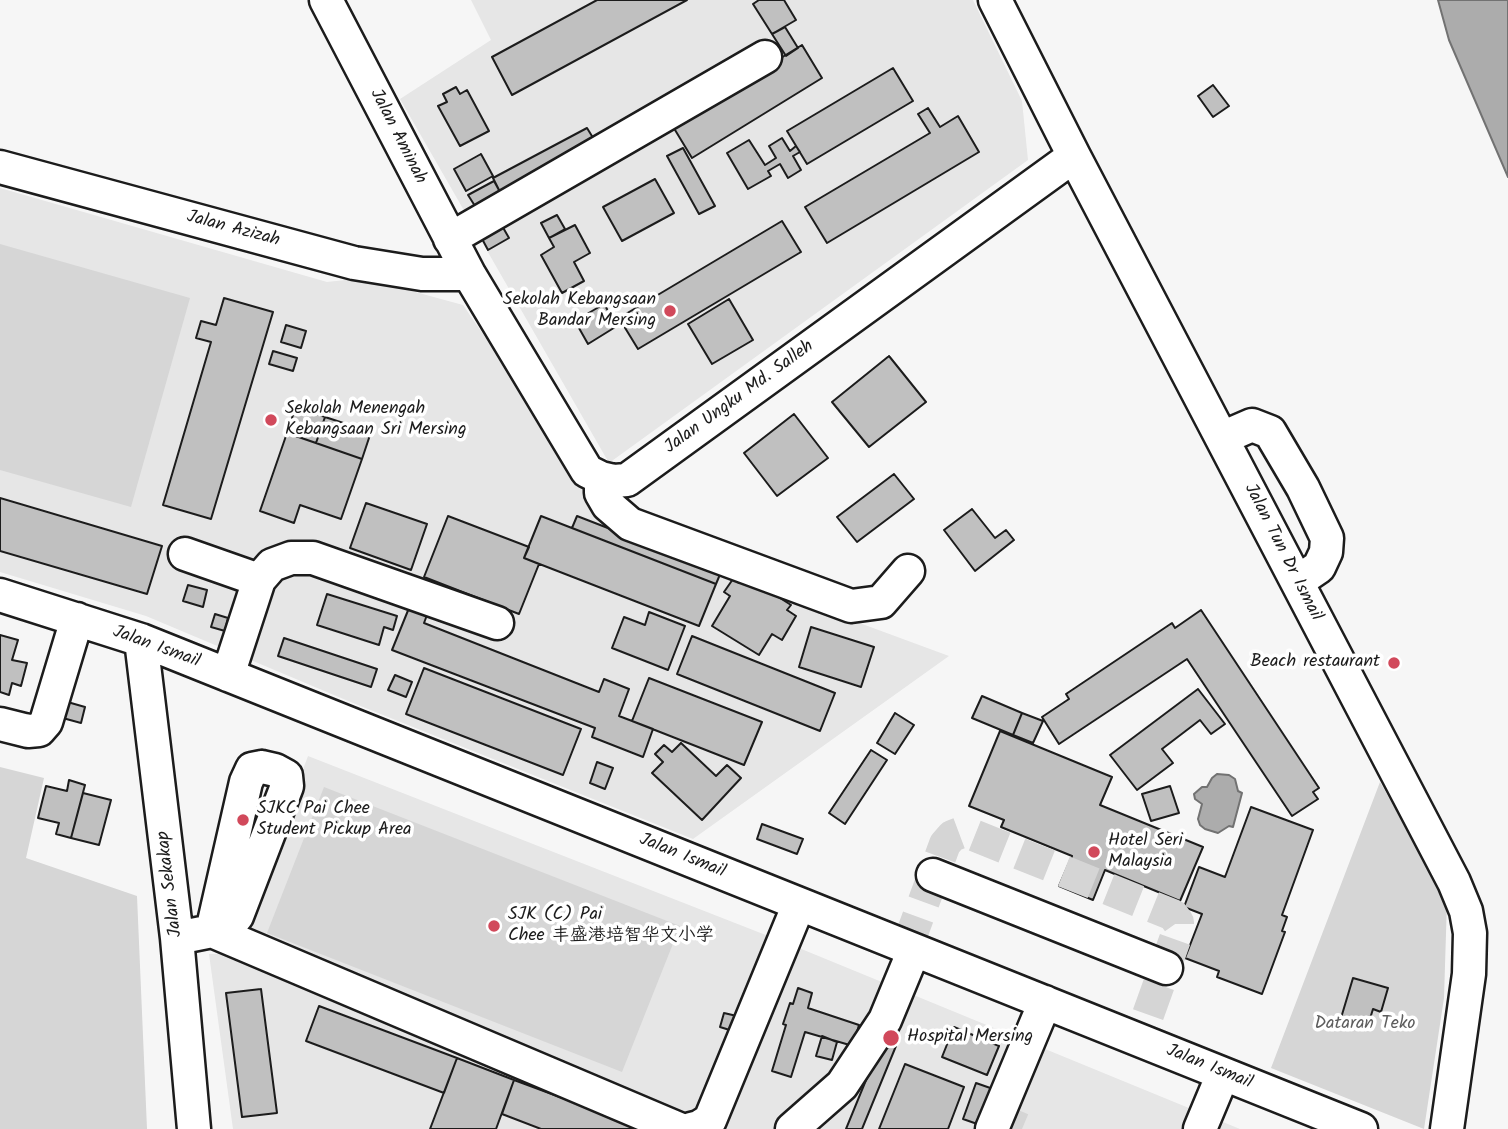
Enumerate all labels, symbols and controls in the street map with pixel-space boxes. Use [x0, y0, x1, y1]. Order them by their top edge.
street label: Jalan Aminah [364, 86, 430, 188]
street label: Jalan Azizah [184, 207, 282, 253]
place label: Sekolah Kebangsaan Bandar Mersing [503, 290, 656, 332]
marker: Sekolah Kebangsaan Bandar Mersing [662, 303, 678, 319]
street label: Jalan Ungku Md. Salleh [661, 337, 819, 459]
place label: Sekolah Menengah Kebangsaan Sri Mersing [285, 399, 467, 442]
marker: Sekolah Menengah Kebangsaan Sri Mersing [263, 412, 279, 428]
street label: Jalan Tun Dr Ismail [1238, 481, 1326, 625]
street label: Jalan Ismail [109, 622, 203, 674]
place label: Beach restaurant [1250, 652, 1380, 674]
marker: Beach restaurant [1386, 655, 1402, 671]
place label: SJKC Pai Chee Student Pickup Area [257, 799, 411, 842]
marker: SJKC Pai Chee Student Pickup Area [235, 812, 251, 828]
street label: Jalan Sekakap [154, 830, 188, 938]
street label: Jalan Ismail [636, 830, 728, 884]
place label: Hotel Seri Malaysia [1108, 831, 1183, 874]
marker: Hotel Seri Malaysia [1086, 844, 1102, 860]
place label: SJK (C) Pai Chee 丰盛港培智华文小学 [508, 905, 714, 948]
marker: SJK (C) Pai Chee 丰盛港培智华文小学 [486, 918, 502, 934]
park label: Dataran Teko [1315, 1014, 1415, 1036]
place label: Hospital Mersing [907, 1027, 1033, 1049]
marker: Hospital Mersing [881, 1028, 901, 1048]
street label: Jalan Ismail [1163, 1041, 1255, 1095]

